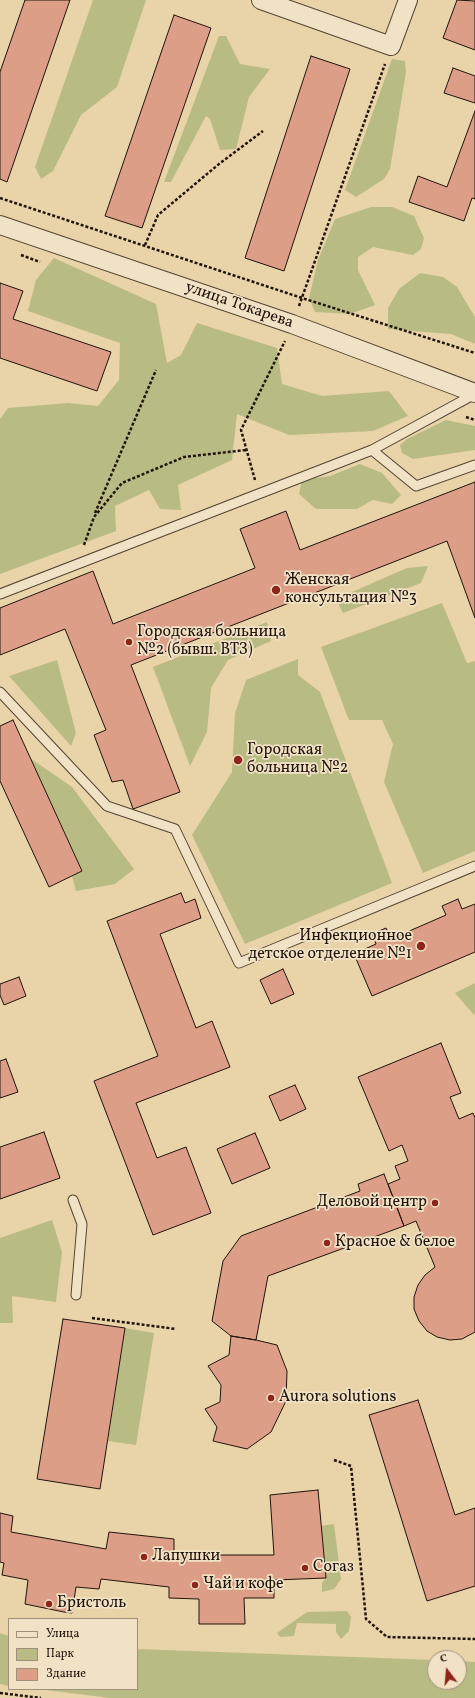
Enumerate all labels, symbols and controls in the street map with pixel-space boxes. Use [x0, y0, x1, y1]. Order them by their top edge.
street label: улица Токарева [182, 278, 296, 334]
place label: Женская консультация №3 [285, 571, 417, 609]
marker: Женская консультация №3 [270, 584, 282, 596]
place label: Городская больница №2 (бывш. ВТЗ) [137, 623, 286, 661]
marker: Городская больница №2 (бывш. ВТЗ) [124, 637, 134, 647]
place label: Городская больница №2 [247, 741, 348, 779]
marker: Городская больница №2 [232, 754, 244, 766]
place label: Инфекционное детское отделение №1 [248, 927, 412, 965]
marker: Инфекционное детское отделение №1 [415, 940, 427, 952]
place label: Деловой центр [317, 1193, 427, 1213]
marker: Деловой центр [430, 1198, 440, 1208]
place label: Красное & белое [335, 1233, 455, 1253]
marker: Красное & белое [322, 1238, 332, 1248]
place label: Aurora solutions [279, 1388, 396, 1408]
marker: Aurora solutions [266, 1393, 276, 1403]
place label: Лапушки [152, 1547, 220, 1567]
marker: Лапушки [139, 1552, 149, 1562]
place label: Согаз [313, 1558, 354, 1578]
marker: Согаз [300, 1563, 310, 1573]
place label: Чай и кофе [203, 1575, 284, 1595]
marker: Чай и кофе [190, 1580, 200, 1590]
place label: Бристоль [57, 1594, 126, 1614]
marker: Бристоль [44, 1599, 54, 1609]
legend [8, 1618, 138, 1690]
text: Улица [46, 1626, 79, 1642]
text: Парк [46, 1646, 74, 1662]
north arrow [427, 1650, 467, 1690]
text: С [438, 1651, 449, 1667]
text: Здание [46, 1666, 86, 1682]

